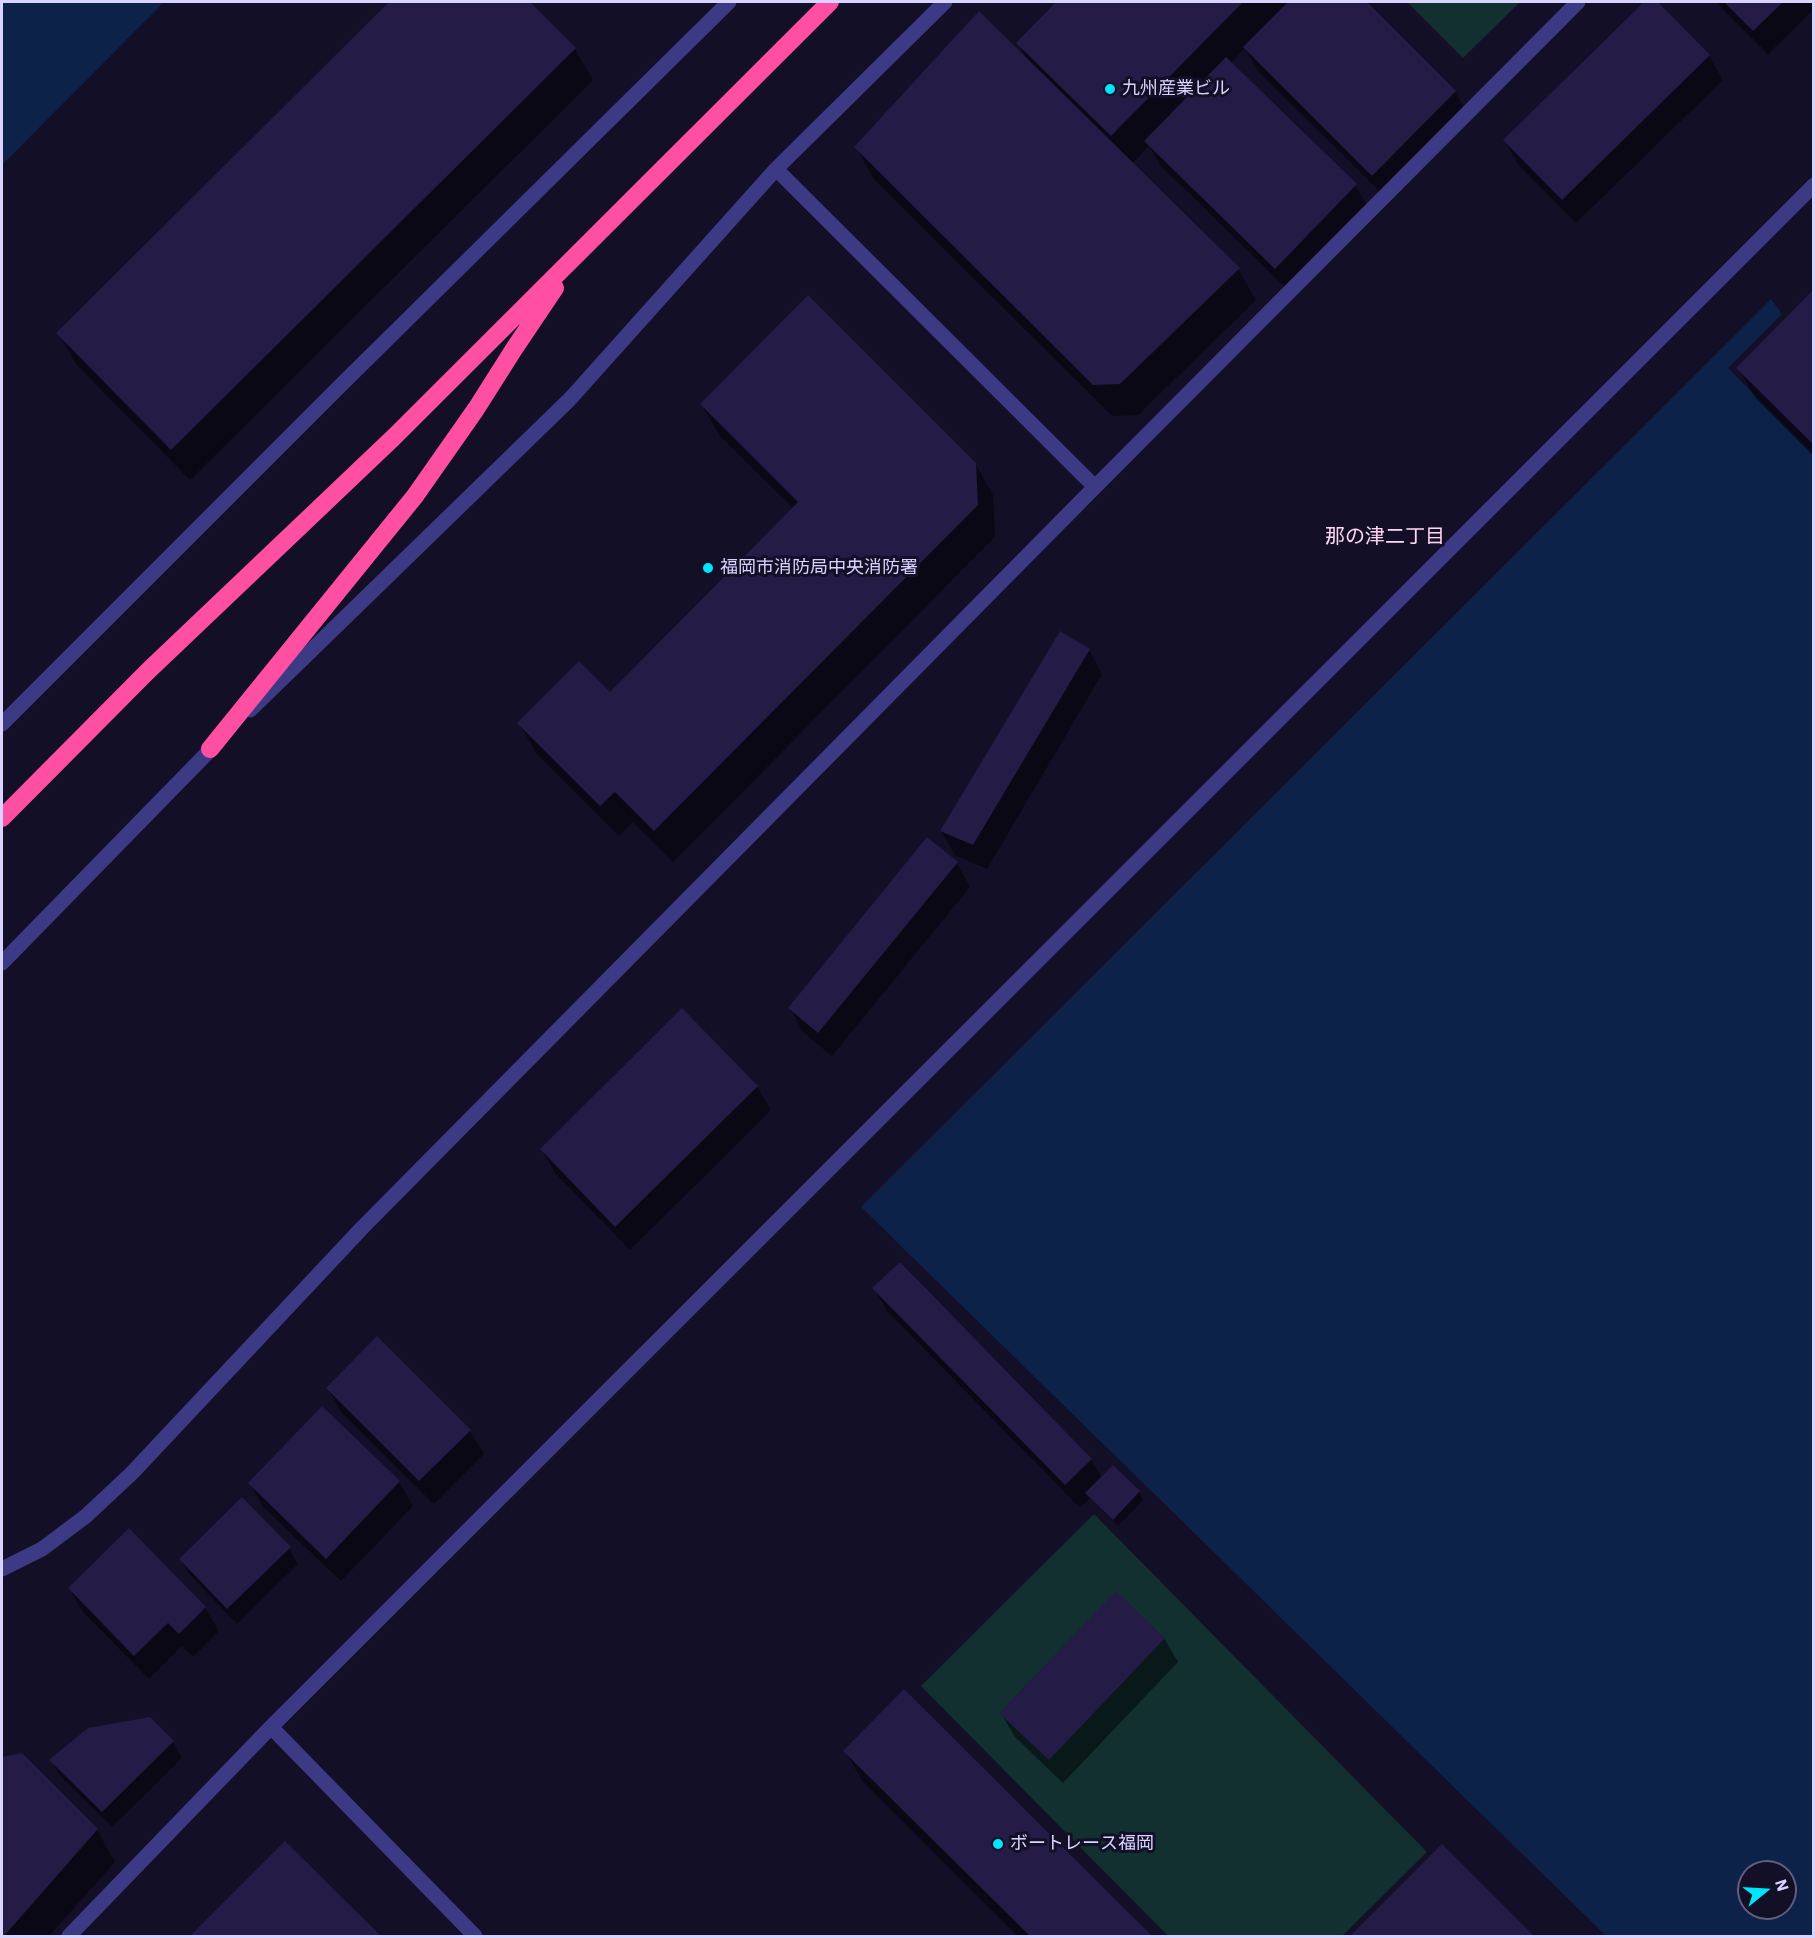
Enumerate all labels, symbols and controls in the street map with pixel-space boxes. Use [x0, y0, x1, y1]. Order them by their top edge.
place label: 九州産業ビル [1122, 78, 1230, 100]
marker: 九州産業ビル [1103, 82, 1117, 96]
district label: 那の津二丁目 [1325, 525, 1445, 549]
place label: 福岡市消防局中央消防署 [720, 557, 918, 579]
marker: 福岡市消防局中央消防署 [701, 561, 715, 575]
place label: ボートレース福岡 [1010, 1833, 1154, 1855]
marker: ボートレース福岡 [991, 1837, 1005, 1851]
north arrow [1737, 1860, 1797, 1920]
text: N [1771, 1876, 1794, 1894]

